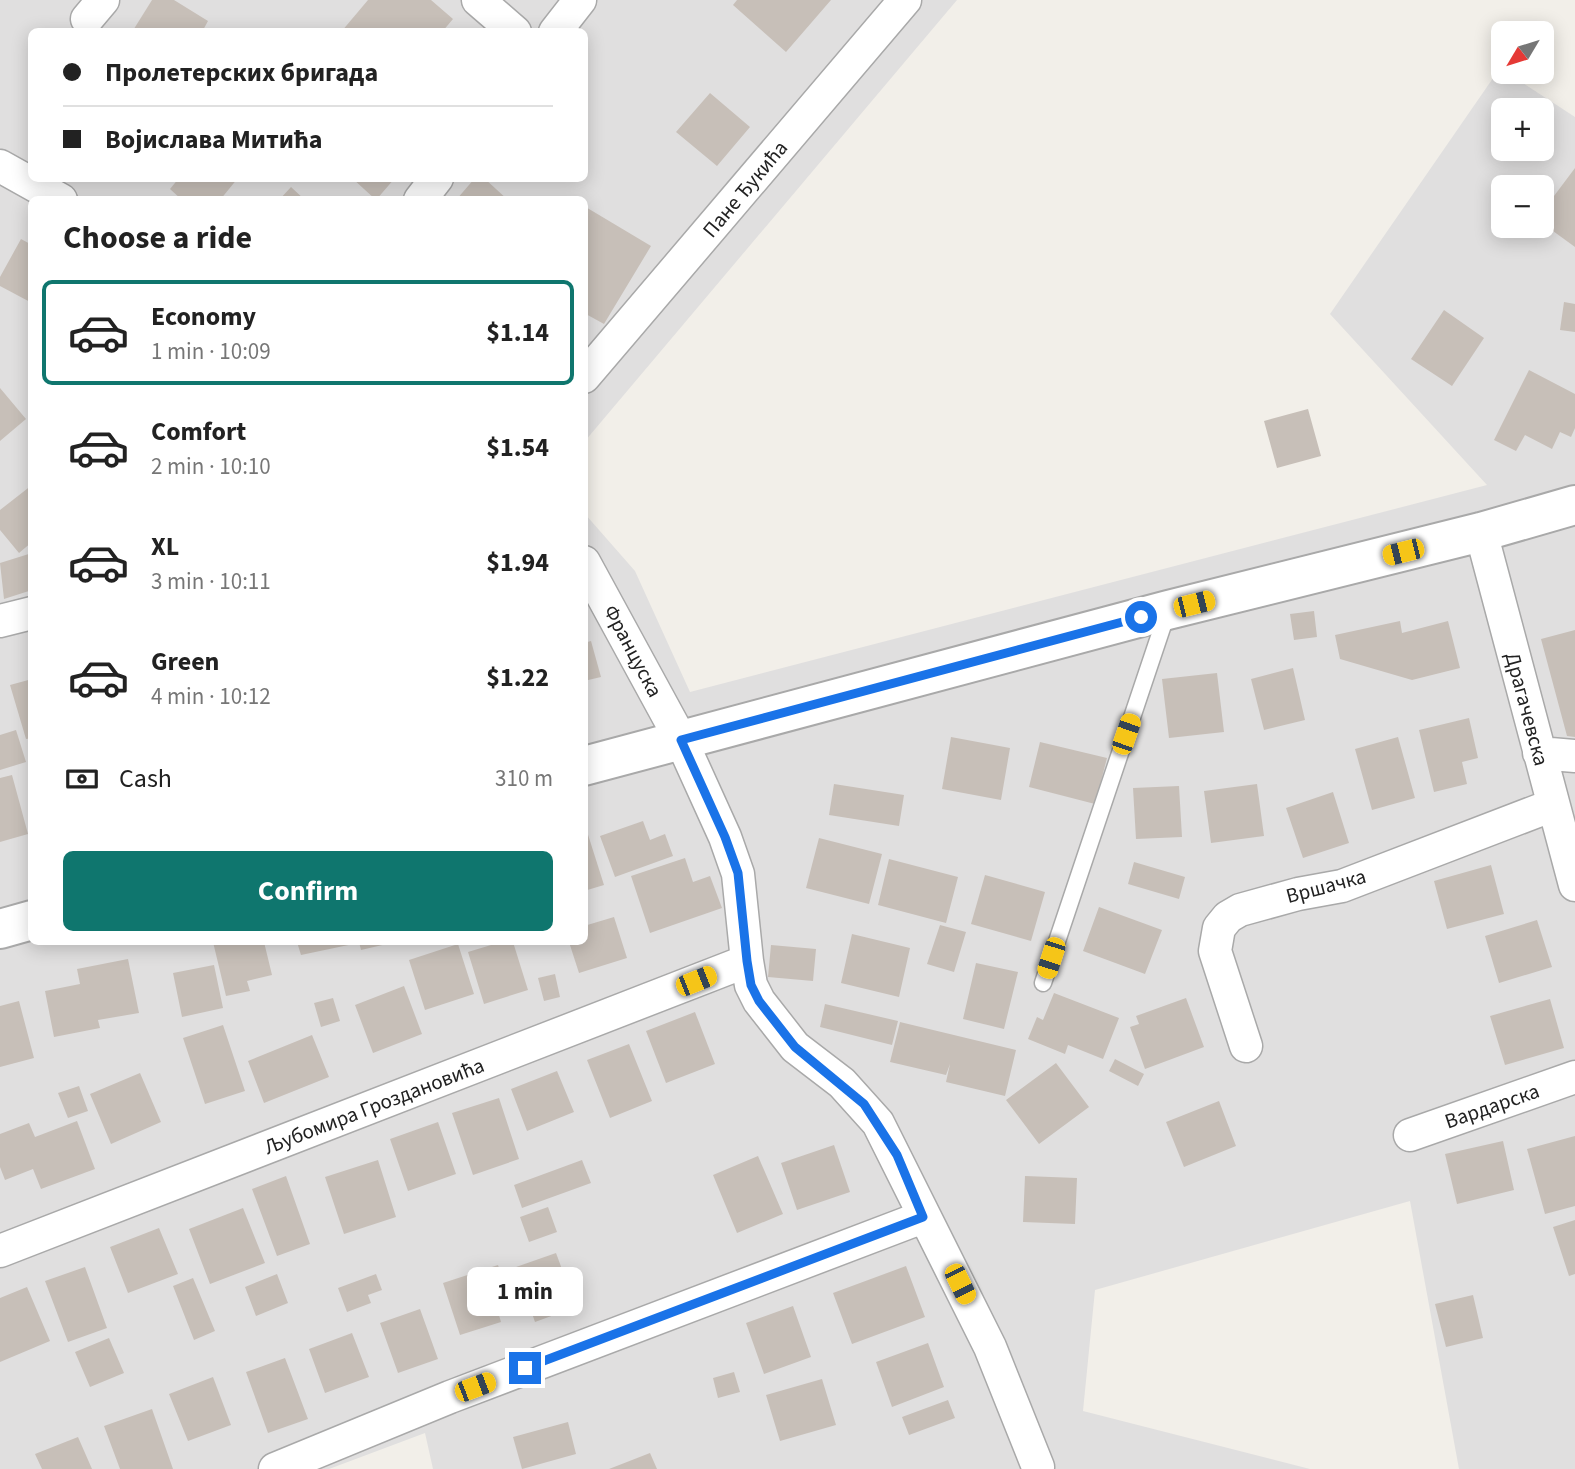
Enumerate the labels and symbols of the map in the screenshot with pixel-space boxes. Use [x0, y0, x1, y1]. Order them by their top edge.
north arrow [1491, 21, 1554, 84]
street label: Пане Ђукића [695, 134, 795, 244]
car [1381, 537, 1426, 567]
car [1172, 589, 1217, 619]
street label: Француска [596, 599, 670, 703]
route start [1125, 601, 1157, 633]
street label: Драгачевска [1497, 649, 1557, 769]
car [1110, 711, 1143, 757]
street label: Вршачка [1283, 861, 1369, 911]
car [1035, 935, 1068, 981]
car [673, 963, 720, 999]
street label: Љубомира Гроздановића [260, 1050, 488, 1162]
street label: Вардарска [1441, 1076, 1543, 1136]
car [942, 1261, 979, 1307]
callout: 1 min [467, 1266, 583, 1316]
route end [509, 1352, 541, 1384]
car [452, 1370, 499, 1404]

